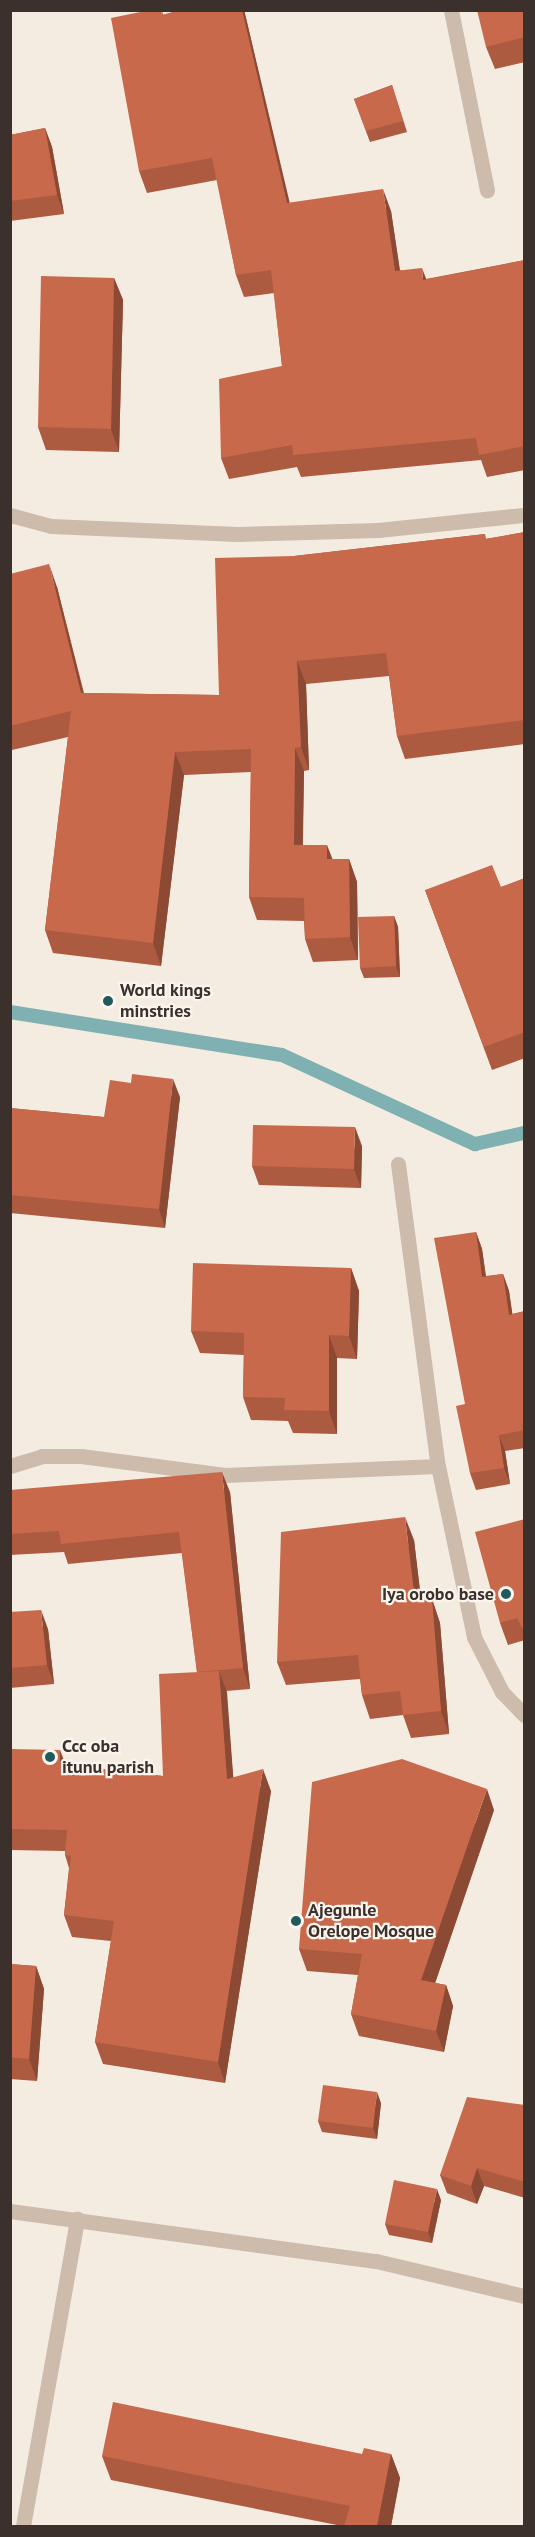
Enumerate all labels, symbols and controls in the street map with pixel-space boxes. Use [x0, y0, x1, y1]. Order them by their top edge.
place label: World kings minstries [120, 980, 211, 1022]
marker: World kings minstries [101, 994, 115, 1008]
place label: Iya orobo base [382, 1583, 494, 1605]
marker: Iya orobo base [499, 1587, 513, 1601]
place label: Ccc oba itunu parish [62, 1736, 154, 1778]
marker: Ccc oba itunu parish [43, 1750, 57, 1764]
place label: Ajegunle Orelope Mosque [308, 1900, 434, 1942]
marker: Ajegunle Orelope Mosque [289, 1914, 303, 1928]

